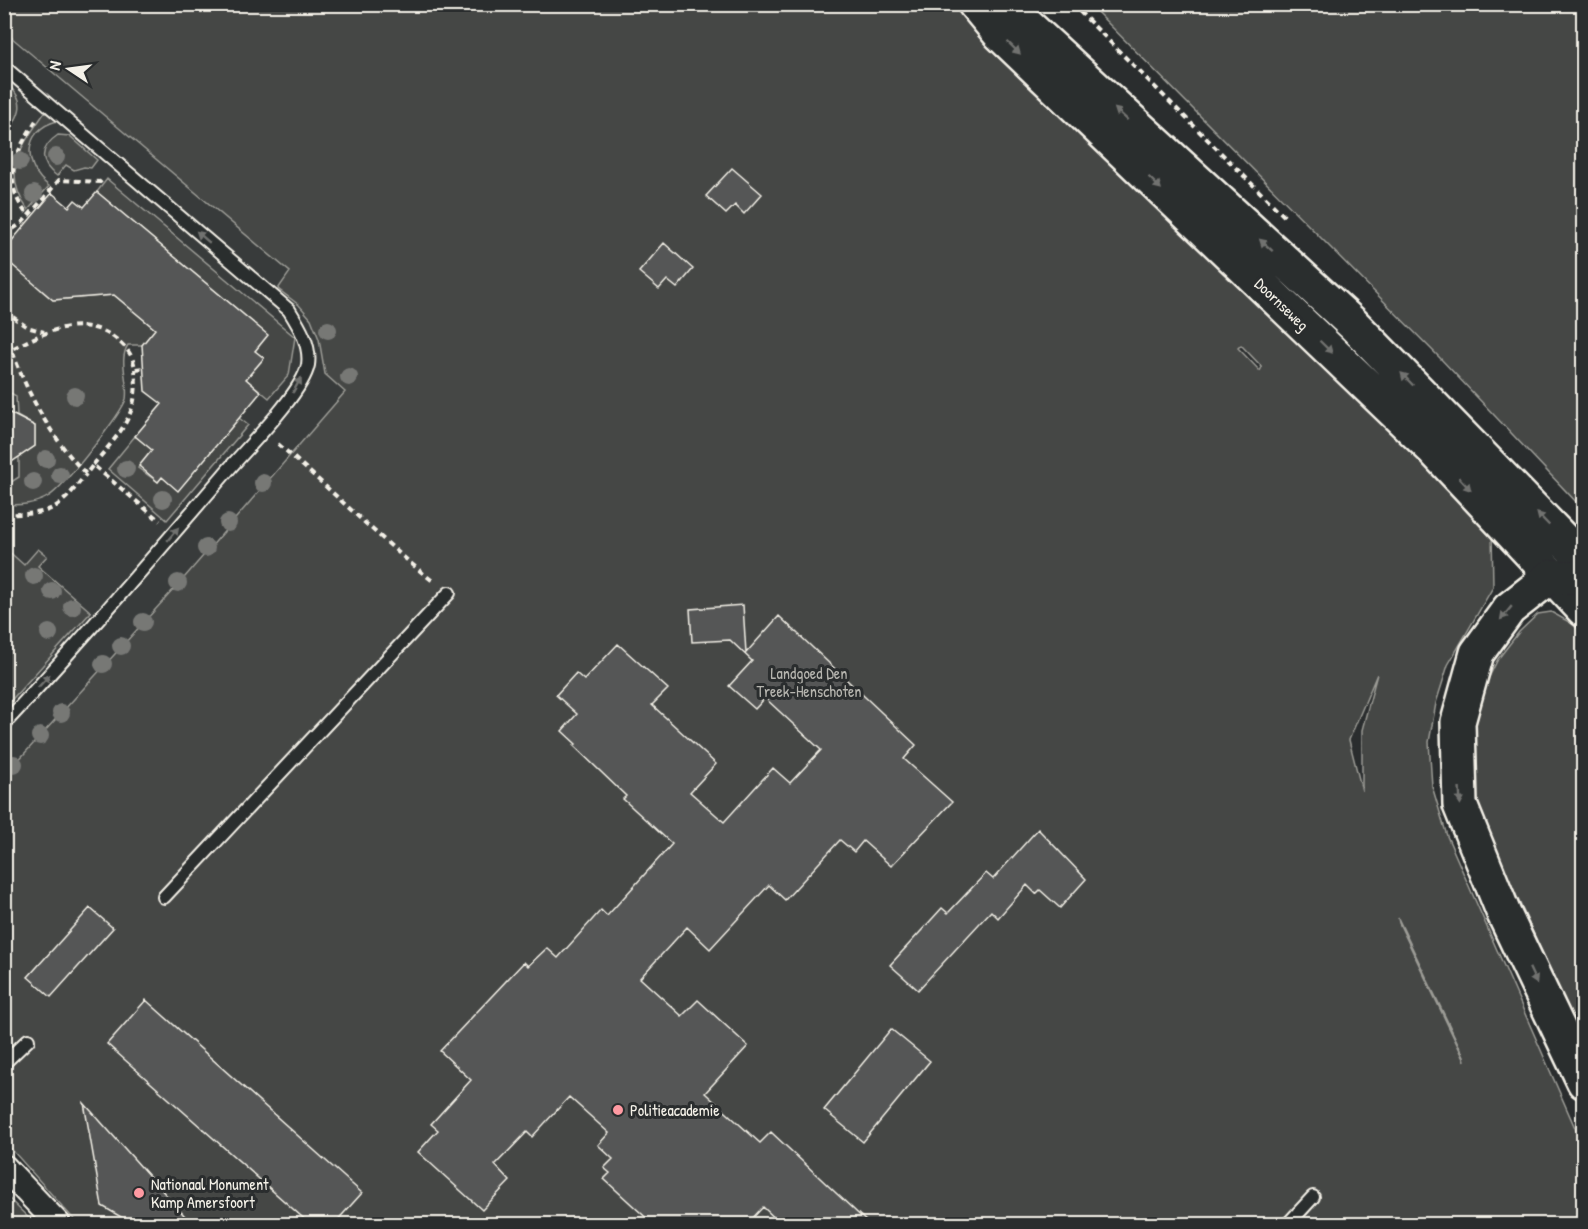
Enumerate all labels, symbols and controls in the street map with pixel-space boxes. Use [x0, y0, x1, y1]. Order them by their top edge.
north arrow [39, 39, 99, 99]
one-way arrow [1007, 41, 1022, 55]
text: N [43, 59, 66, 72]
one-way arrow [1114, 108, 1129, 121]
one-way arrow [1148, 176, 1163, 190]
one-way arrow [195, 230, 211, 243]
one-way arrow [1259, 238, 1273, 252]
street label: Doornseweg [1250, 273, 1314, 335]
one-way arrow [1319, 340, 1334, 354]
one-way arrow [1401, 372, 1414, 387]
one-way arrow [292, 377, 303, 393]
one-way arrow [1458, 476, 1472, 491]
one-way arrow [1536, 512, 1550, 526]
one-way arrow [166, 527, 179, 542]
one-way arrow [1500, 605, 1513, 620]
park label: Landgoed Den Treek-Henschoten [756, 662, 862, 702]
one-way arrow [37, 674, 50, 689]
one-way arrow [1456, 787, 1465, 806]
one-way arrow [1529, 967, 1538, 984]
place label: Politieacademie [630, 1099, 720, 1121]
marker: Politieacademie [611, 1103, 625, 1117]
place label: Nationaal Monument Kamp Amersfoort [151, 1173, 269, 1213]
marker: Nationaal Monument Kamp Amersfoort [132, 1186, 146, 1200]

